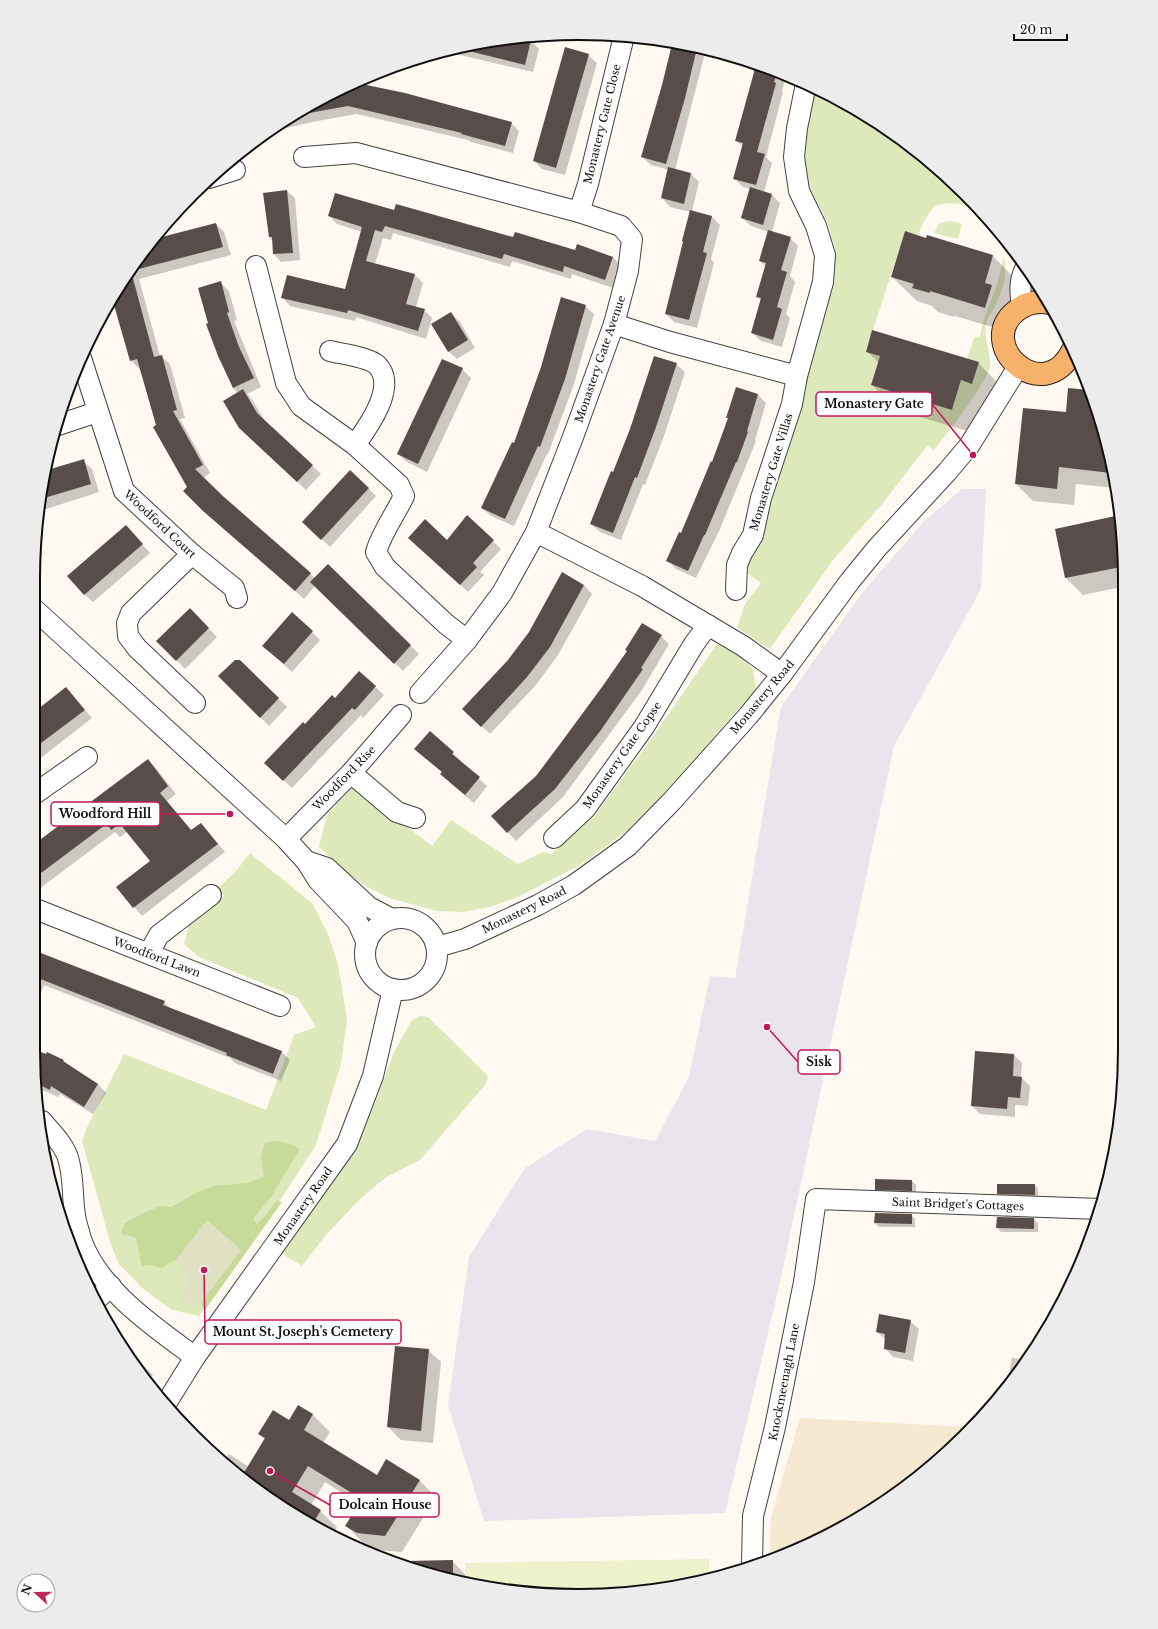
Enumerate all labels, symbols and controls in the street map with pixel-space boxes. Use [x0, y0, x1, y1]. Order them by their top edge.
scale bar [1014, 16, 1067, 42]
text: 20 m [1020, 22, 1052, 37]
street label: Monastery Gate Close [580, 62, 624, 186]
street label: Monastery Gate Avenue [572, 293, 628, 425]
callout: Monastery Gate [816, 392, 932, 416]
text: Monastery Gate [824, 396, 924, 411]
street label: Monastery Gate Villas [746, 411, 796, 533]
street label: Woodford Court [120, 486, 200, 562]
street label: Monastery Road [727, 657, 797, 737]
street label: Monastery Gate Copse [580, 699, 664, 811]
street label: Woodford Rise [309, 743, 379, 814]
callout: Woodford Hill [51, 802, 160, 826]
text: Woodford Hill [58, 806, 152, 821]
street label: Monastery Road [479, 883, 569, 937]
street label: Woodford Lawn [111, 934, 203, 980]
callout: Sisk [798, 1050, 840, 1074]
text: Sisk [806, 1054, 833, 1069]
street label: Monastery Road [271, 1164, 336, 1248]
street label: Saint Bridget's Cottages [892, 1195, 1024, 1213]
callout: Mount St. Joseph's Cemetery [205, 1320, 401, 1344]
street label: Knockmeenagh Lane [766, 1322, 802, 1442]
text: Mount St. Joseph's Cemetery [213, 1324, 394, 1339]
callout: Dolcain House [330, 1493, 439, 1517]
text: Dolcain House [338, 1497, 432, 1512]
north arrow [16, 1573, 56, 1613]
text: N [18, 1581, 35, 1597]

